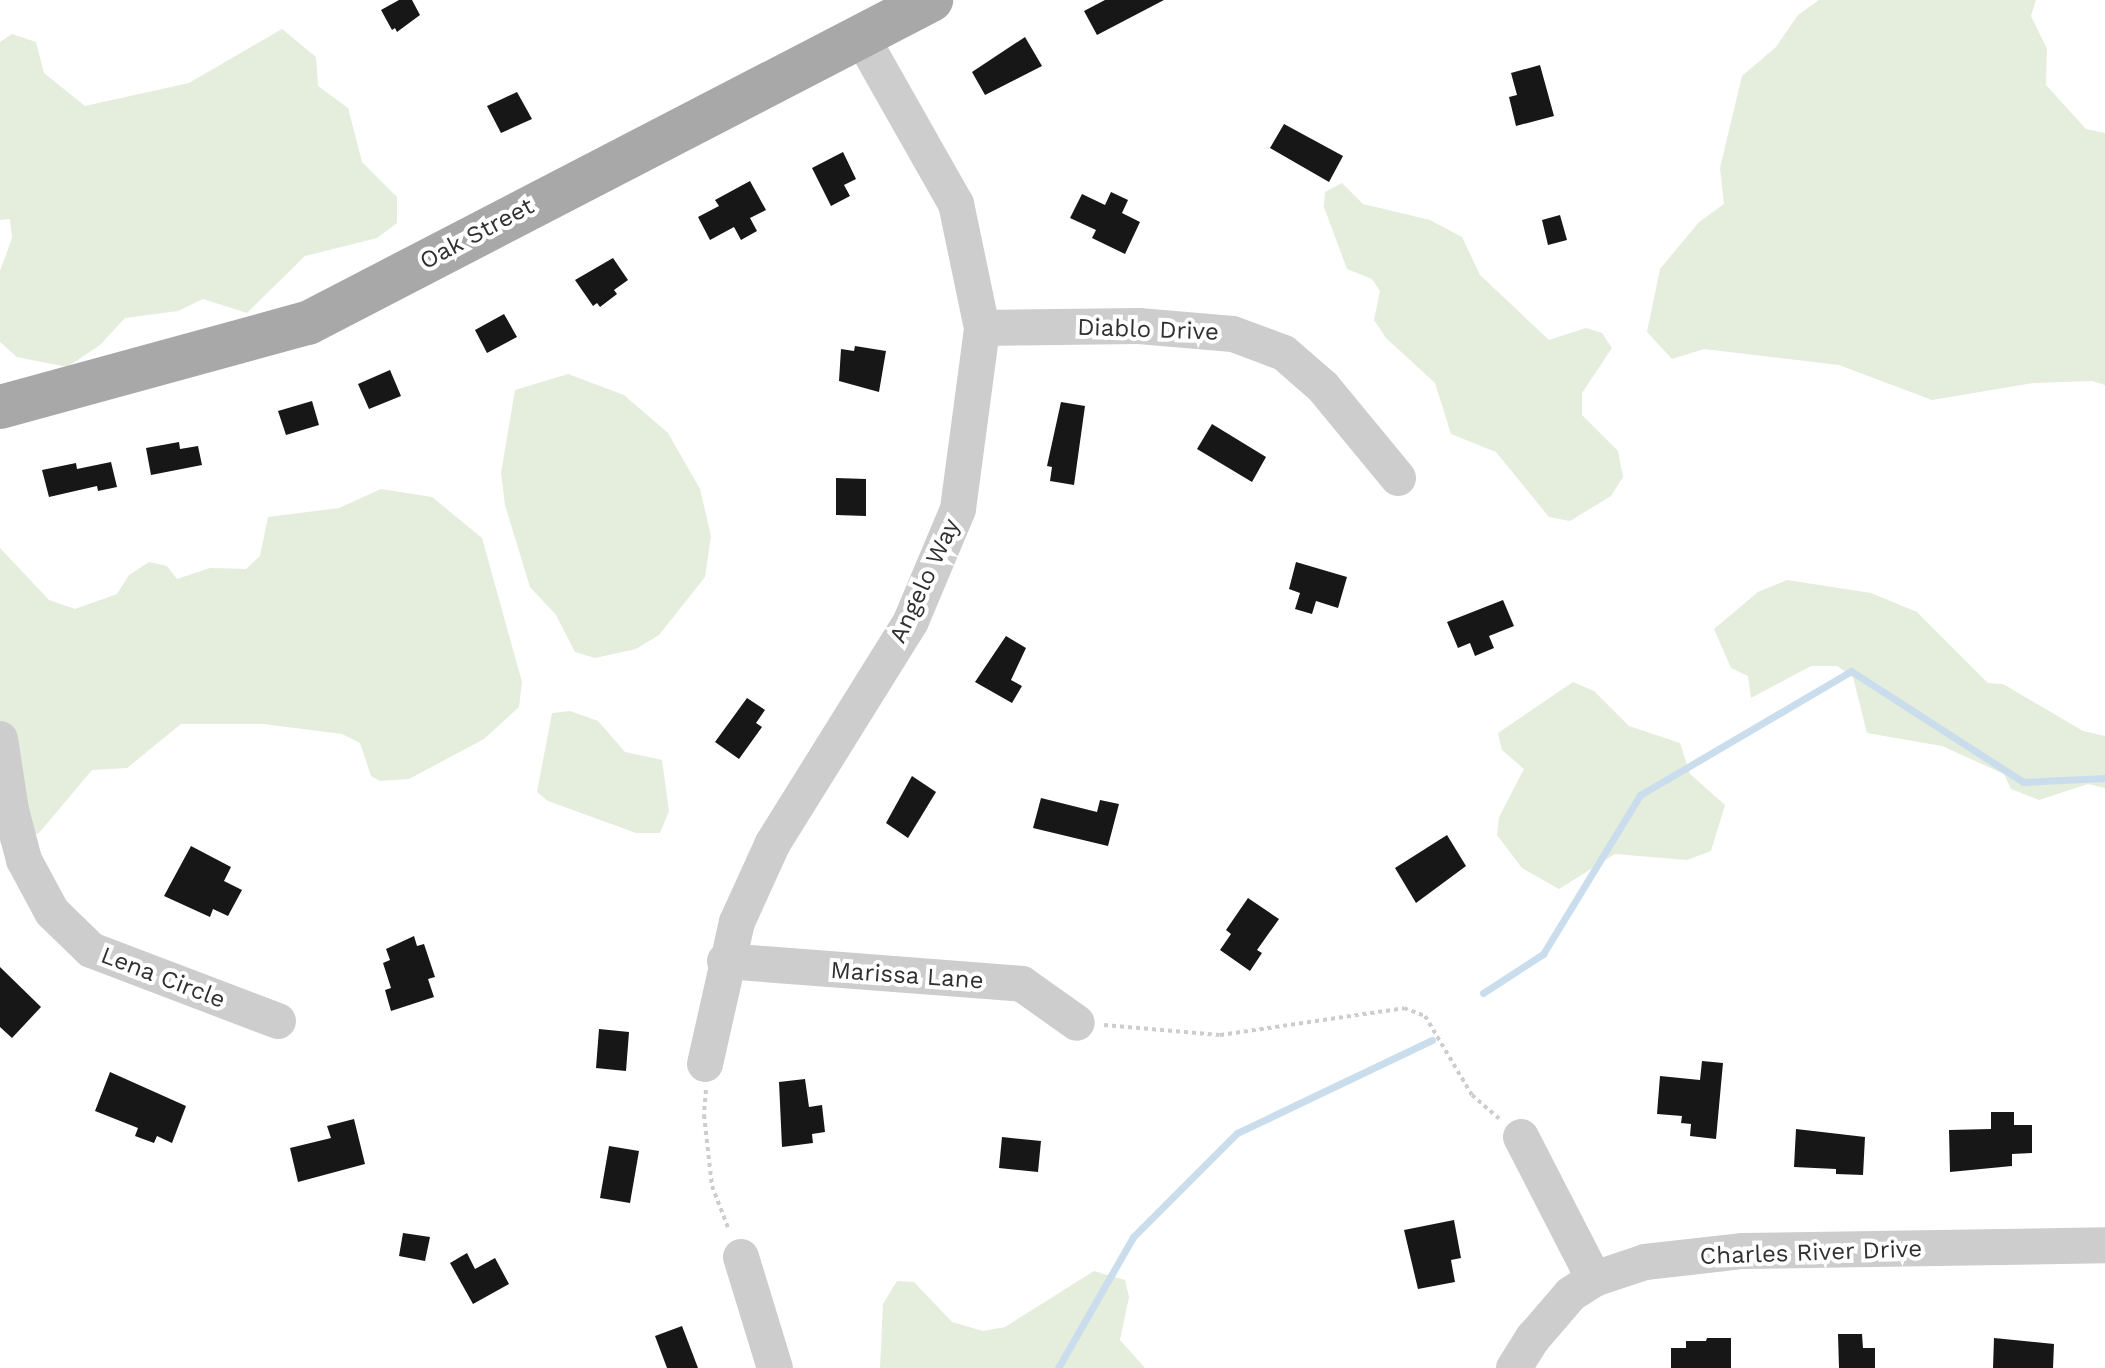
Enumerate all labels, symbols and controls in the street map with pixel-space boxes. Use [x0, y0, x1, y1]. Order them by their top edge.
street label: Oak Street [415, 192, 539, 276]
street label: Diablo Drive [1077, 313, 1219, 347]
street label: Angelo Way [884, 514, 966, 648]
street label: Lena Circle [97, 941, 229, 1015]
street label: Marissa Lane [829, 956, 985, 996]
street label: Charles River Drive [1699, 1235, 1923, 1271]

